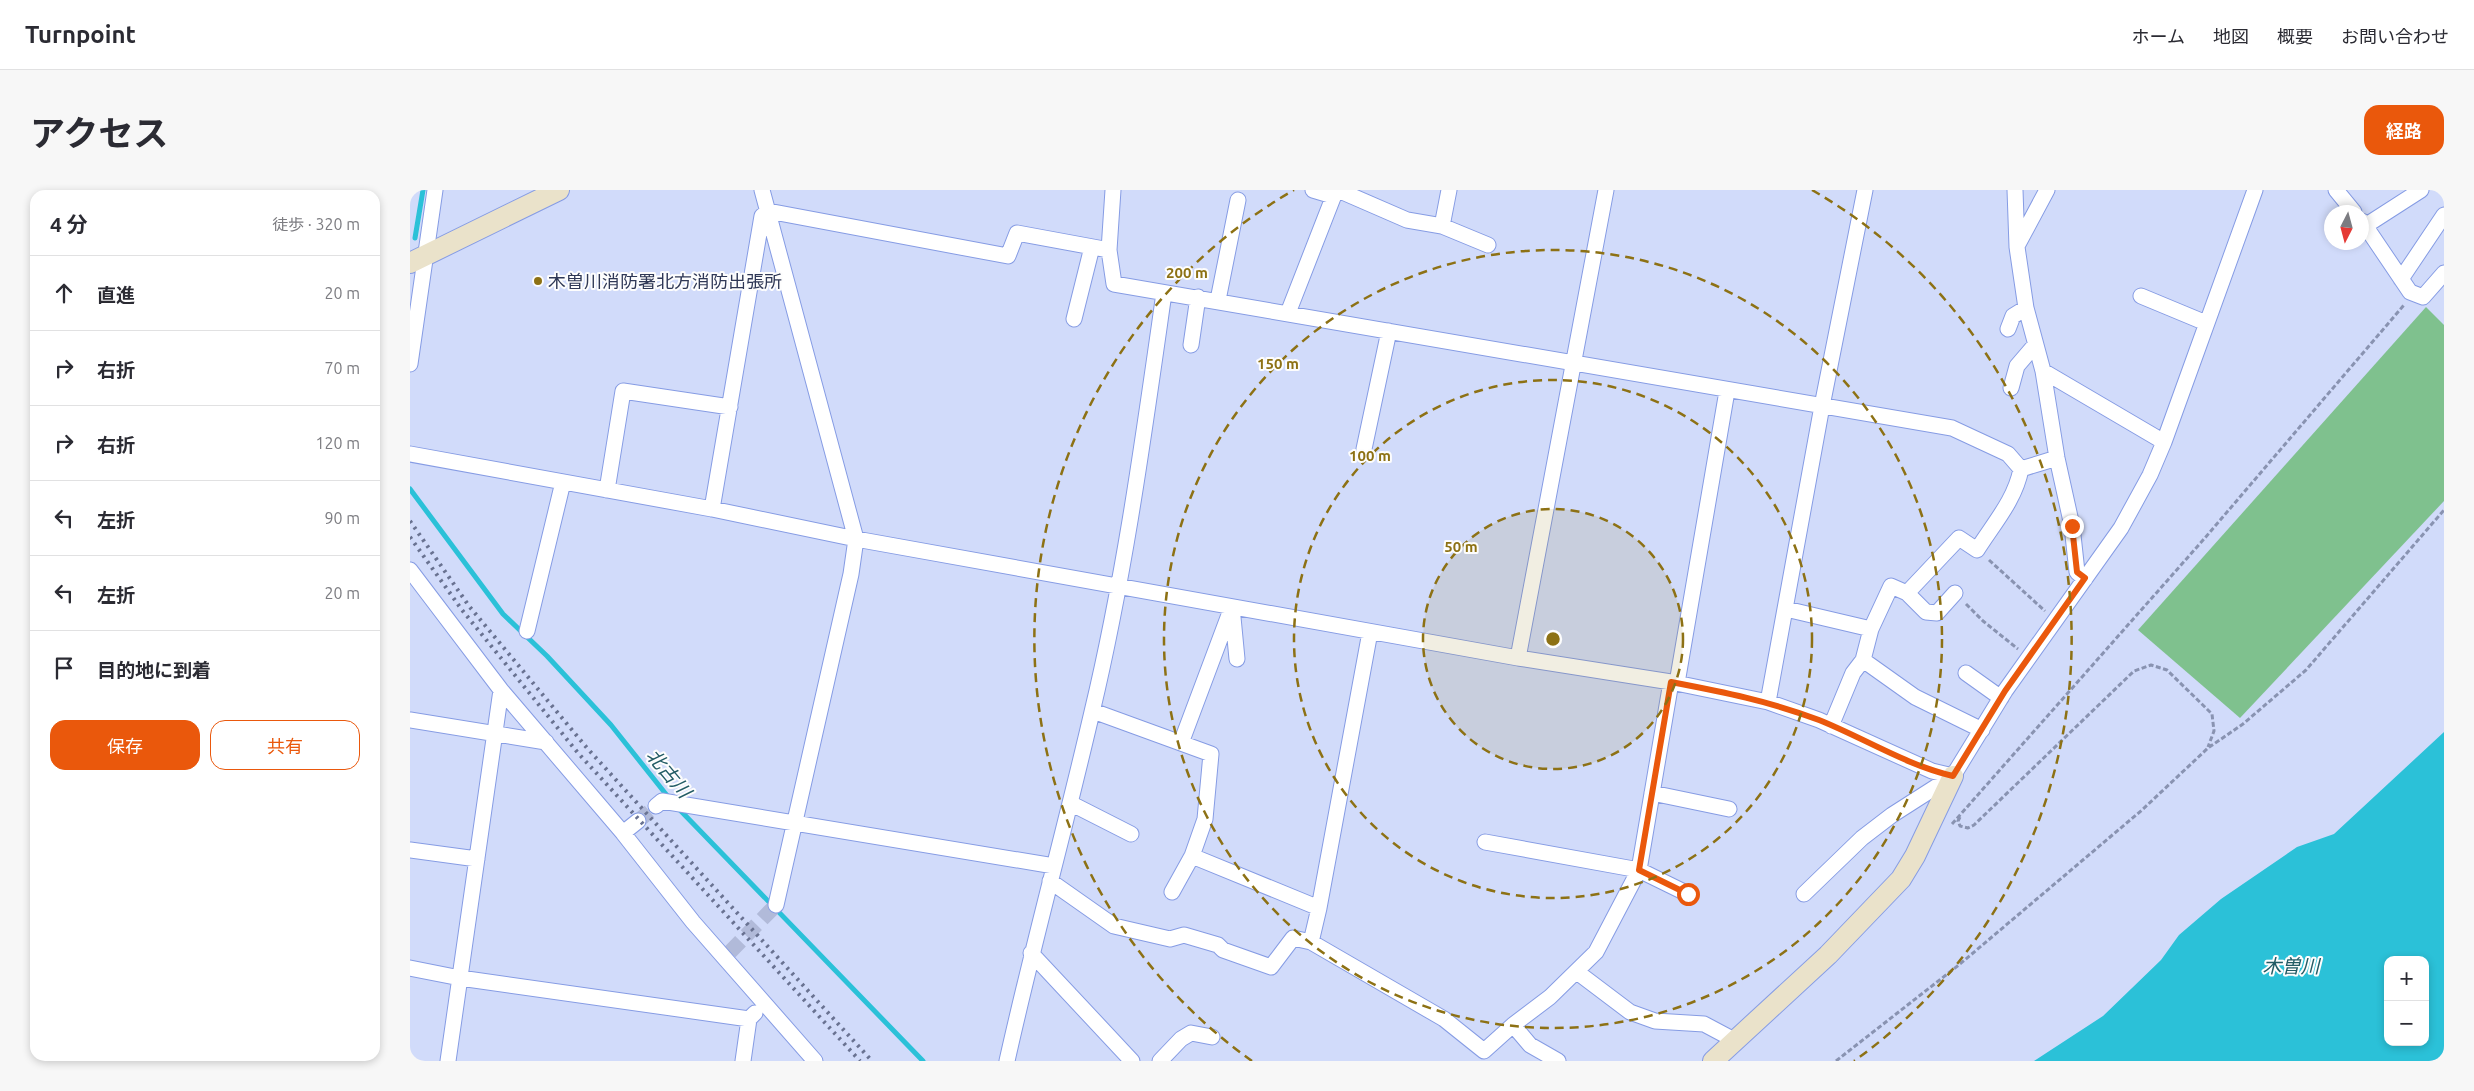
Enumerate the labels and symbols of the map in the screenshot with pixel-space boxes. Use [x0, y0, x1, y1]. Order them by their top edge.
north arrow [2324, 205, 2369, 250]
text: 200 m [1166, 264, 1208, 281]
place label: 木曽川消防署北方消防出張所 [548, 271, 782, 291]
marker: 木曽川消防署北方消防出張所 [532, 275, 544, 287]
text: 150 m [1257, 355, 1299, 372]
text: 100 m [1349, 447, 1391, 464]
route end [2061, 515, 2084, 538]
text: 50 m [1444, 538, 1478, 555]
centre of rings [1544, 630, 1562, 648]
water label: 北古川 [642, 744, 697, 803]
route start [1677, 883, 1700, 906]
water label: 木曽川 [2262, 955, 2321, 977]

